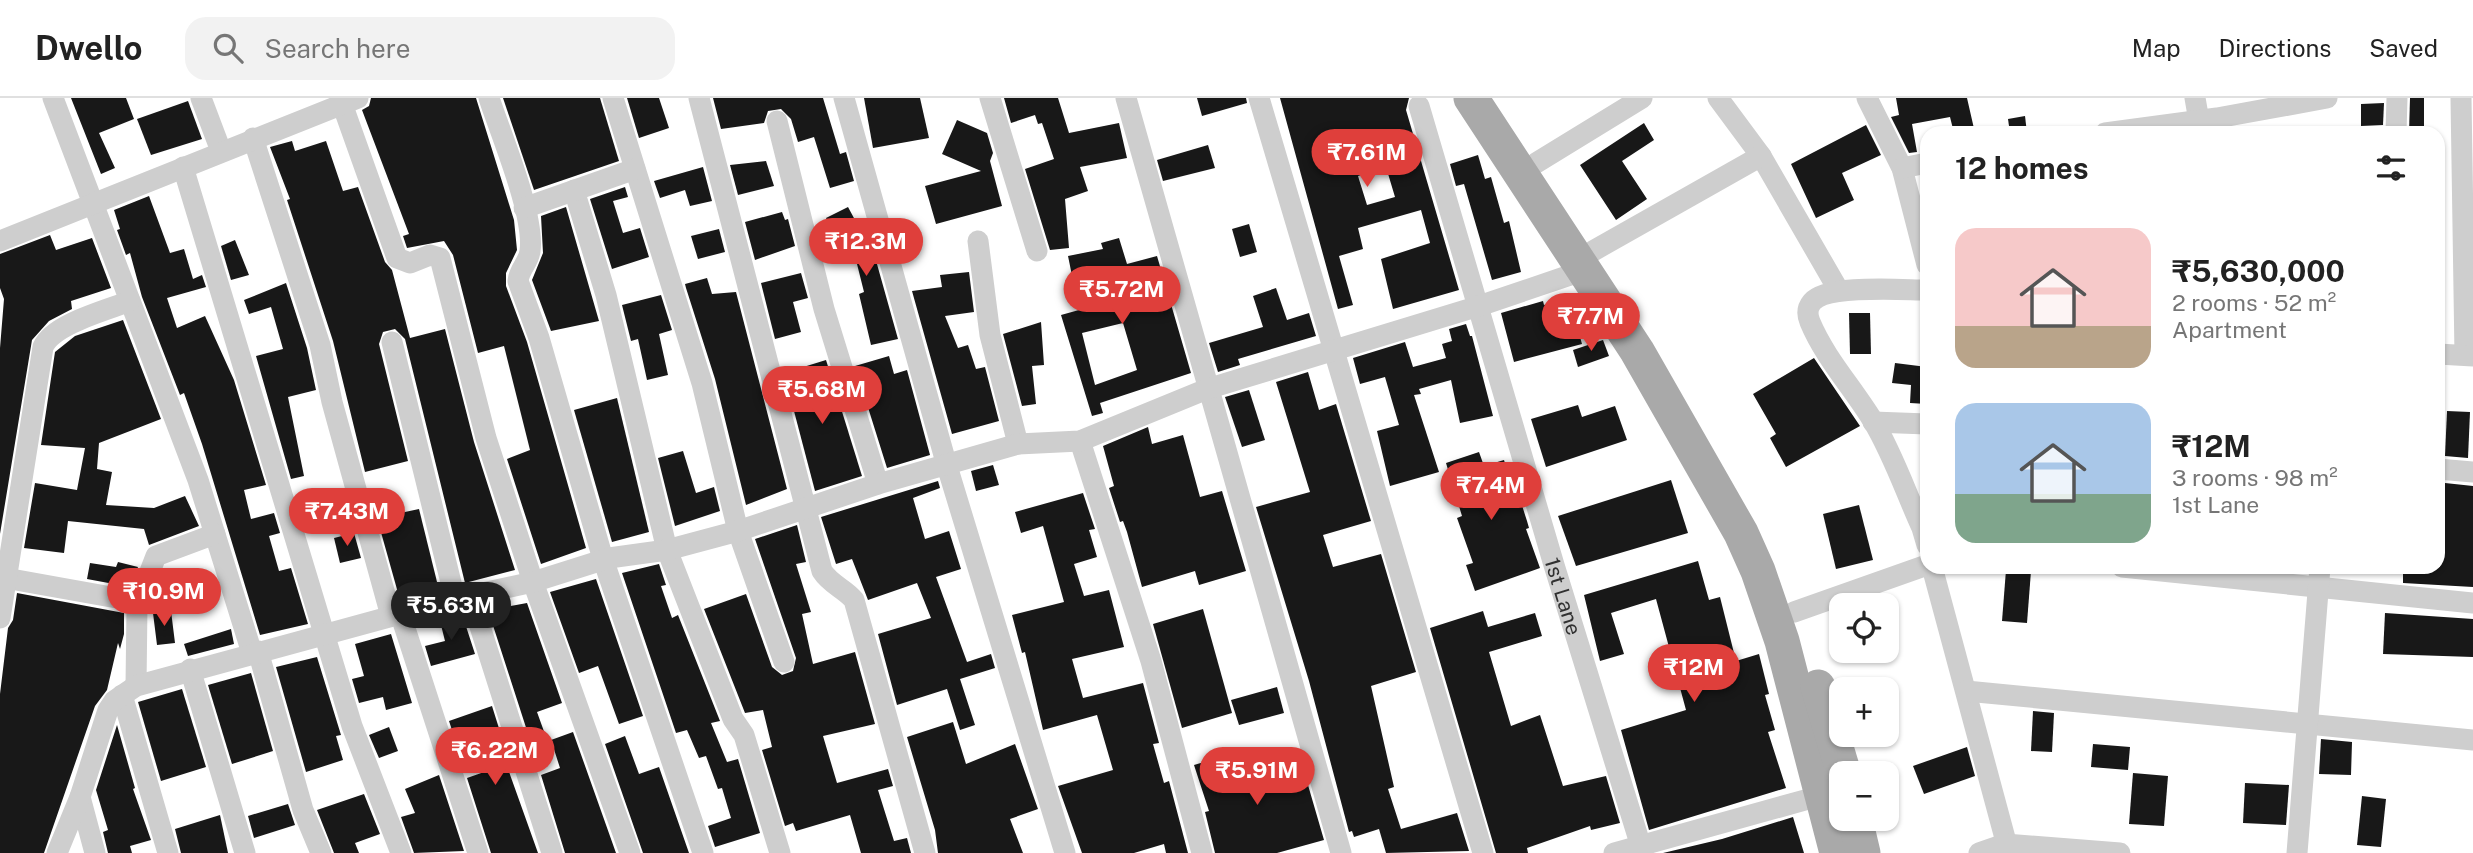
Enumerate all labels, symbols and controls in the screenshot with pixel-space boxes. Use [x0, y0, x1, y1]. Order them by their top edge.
search box [185, 17, 675, 80]
text: Dwello [35, 29, 143, 67]
icon: search [209, 29, 247, 67]
text: Search here [265, 33, 411, 64]
text: Map [2132, 34, 2181, 62]
text: Directions [2219, 34, 2331, 62]
text: Saved [2369, 34, 2438, 62]
pin: ₹7.61M [1310, 130, 1424, 189]
text: ₹7.61M [1328, 138, 1406, 165]
icon: filters [2372, 149, 2410, 187]
text: 12 homes [1955, 150, 2089, 186]
pin: ₹12.3M [809, 218, 923, 278]
text: ₹12.3M [825, 227, 907, 254]
text: ₹5,630,000 [2172, 253, 2345, 289]
icon: home [2011, 256, 2095, 340]
pin: ₹5.72M [1065, 266, 1179, 326]
text: ₹5.72M [1080, 275, 1164, 302]
text: 2 rooms · 52 m² [2172, 289, 2336, 316]
pin: ₹7.7M [1542, 294, 1640, 353]
text: ₹7.7M [1558, 302, 1624, 329]
text: Apartment [2172, 316, 2287, 343]
pin: ₹5.68M [765, 366, 879, 426]
text: ₹5.68M [778, 375, 866, 402]
text: ₹12M [2172, 428, 2251, 464]
icon: home [2011, 431, 2095, 515]
pin: ₹7.4M [1442, 462, 1540, 522]
text: 3 rooms · 98 m² [2172, 464, 2338, 491]
text: ₹7.4M [1457, 471, 1525, 498]
pin: ₹7.43M [290, 489, 404, 548]
text: 1st Lane [2172, 491, 2259, 518]
text: ₹7.43M [305, 497, 389, 524]
street label: 1st Lane [1540, 554, 1587, 638]
pin: ₹10.9M [107, 568, 221, 628]
text: ₹10.9M [123, 577, 205, 604]
pin: ₹5.63M [394, 582, 508, 642]
text: ₹5.63M [407, 591, 495, 618]
map controls [1829, 593, 1899, 831]
button: locate [1829, 593, 1899, 663]
pin: ₹12M [1653, 644, 1735, 704]
text: ₹12M [1664, 653, 1724, 680]
button: + [1829, 677, 1899, 747]
pin: ₹6.22M [438, 728, 552, 787]
text: ₹6.22M [452, 736, 538, 763]
pin: ₹5.91M [1200, 748, 1314, 807]
text: ₹5.91M [1216, 756, 1298, 783]
button: − [1829, 761, 1899, 831]

